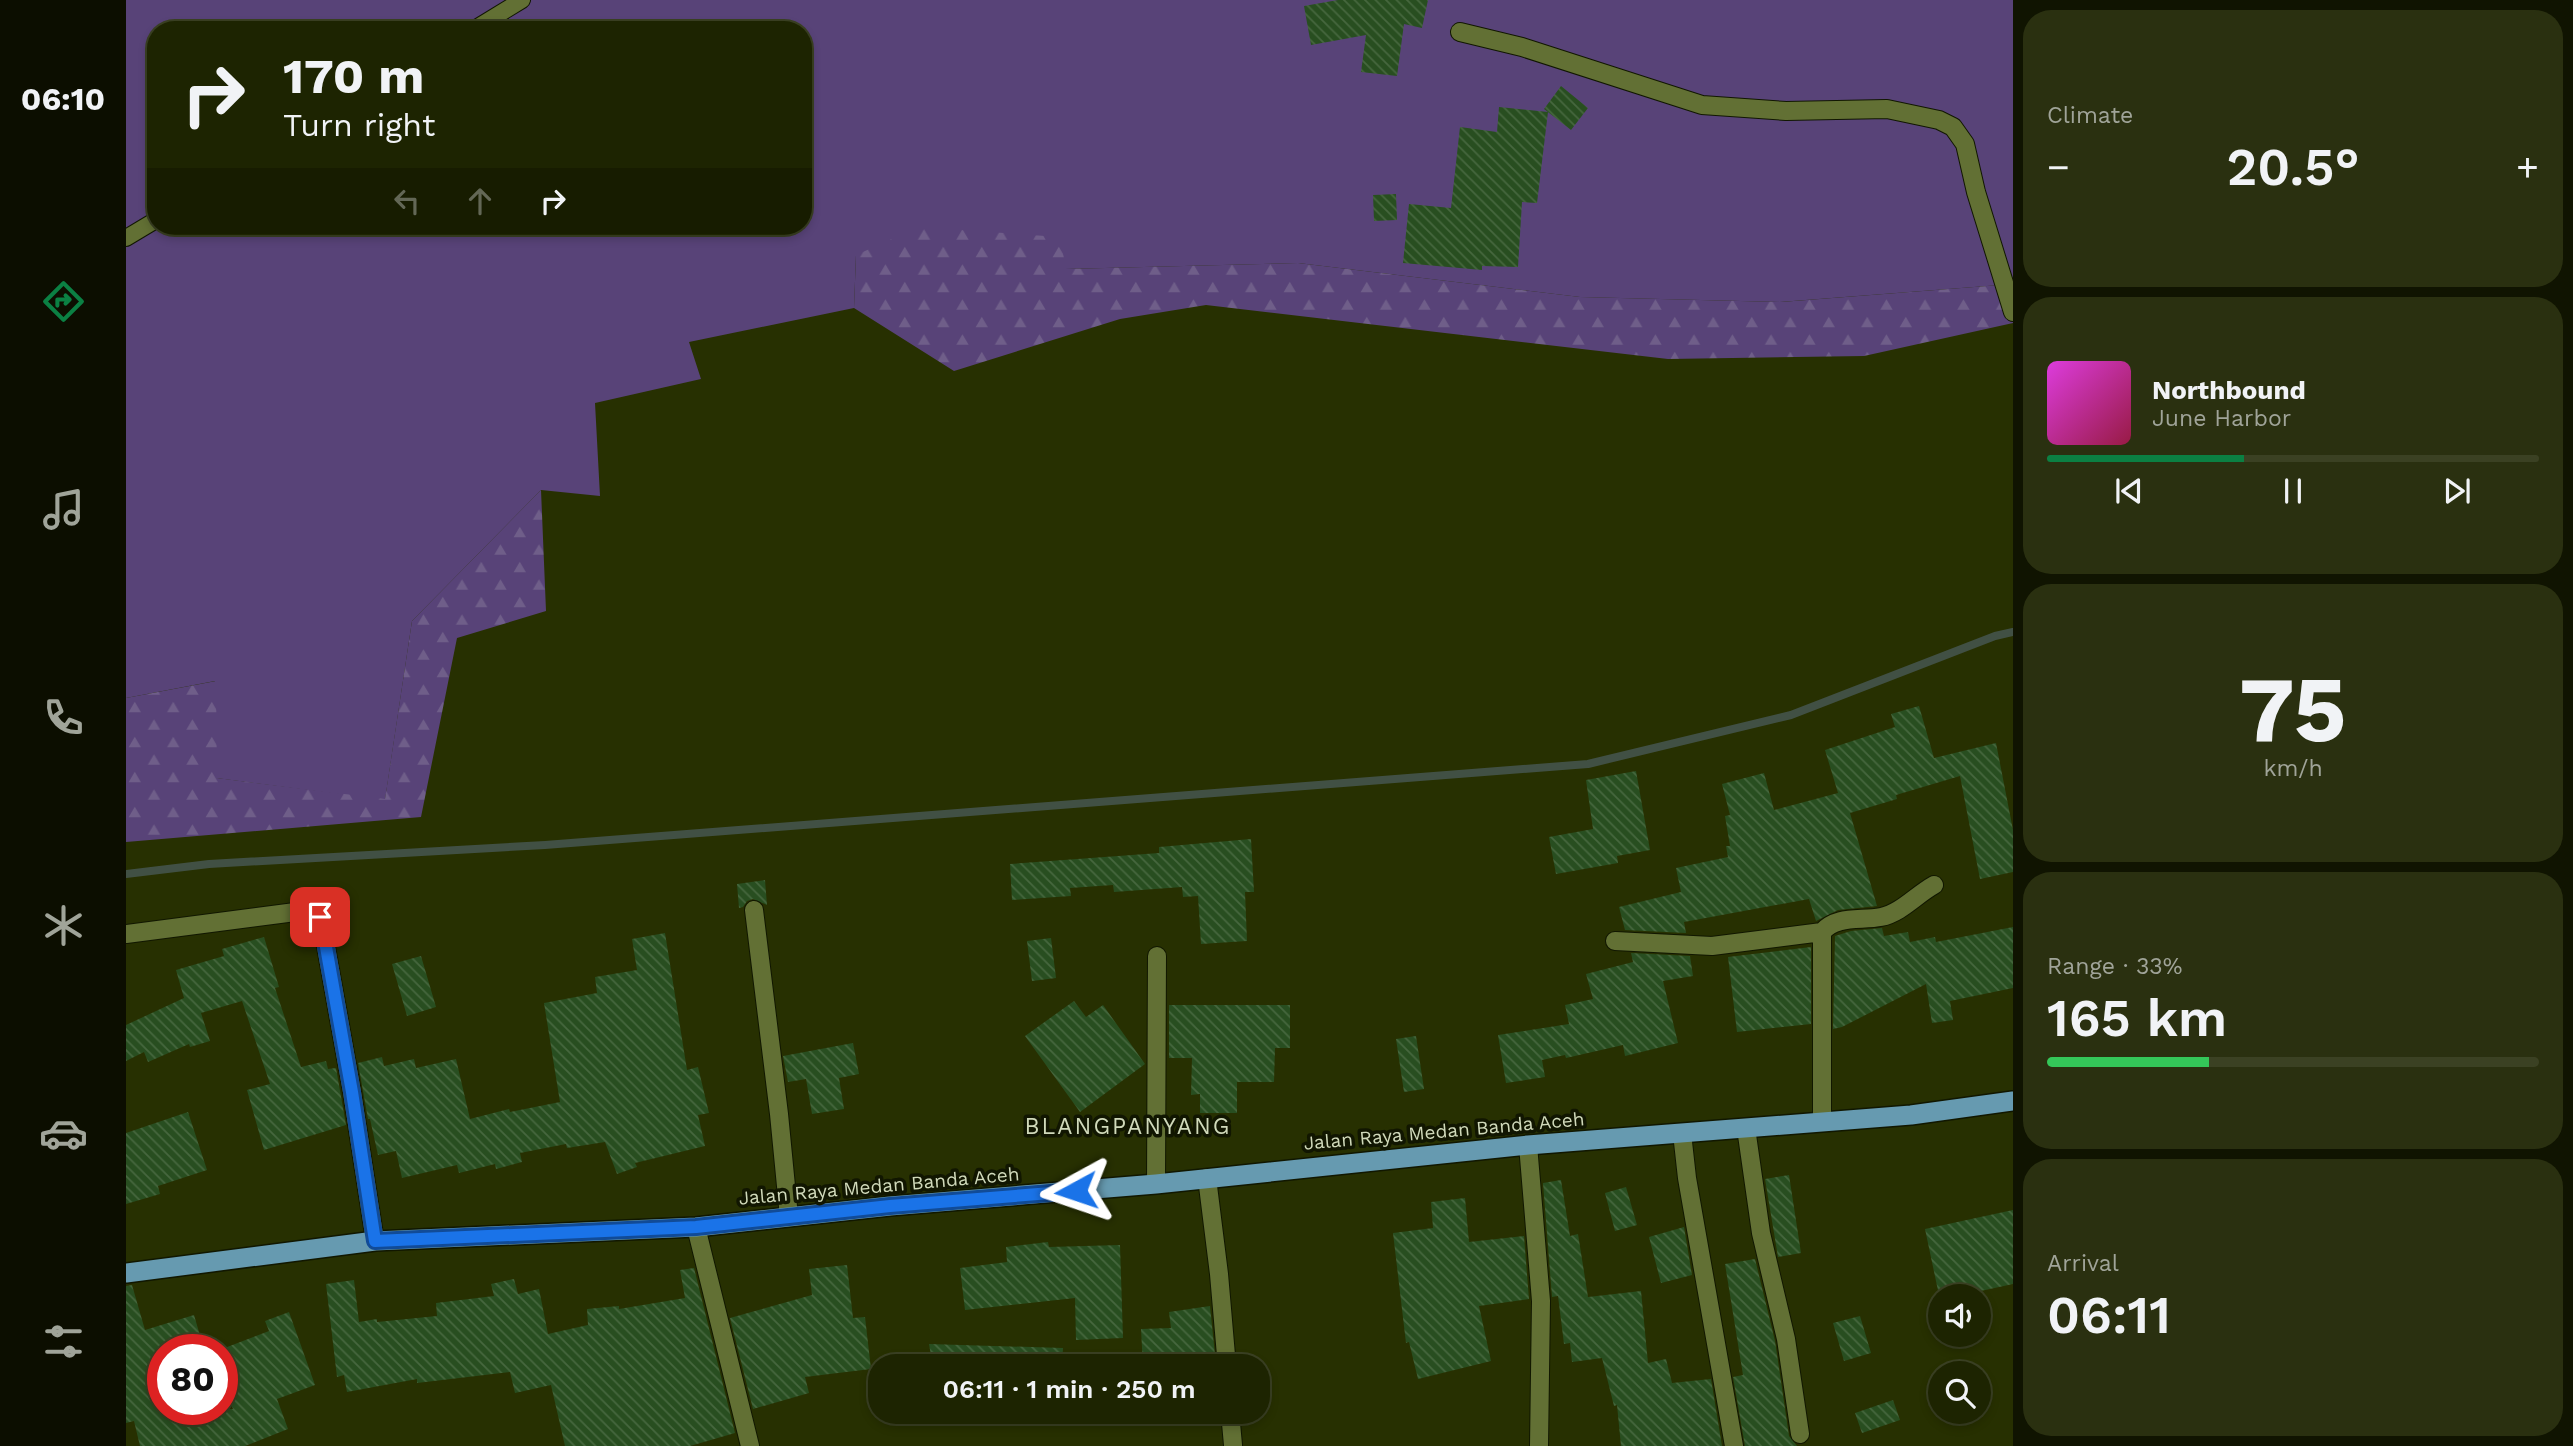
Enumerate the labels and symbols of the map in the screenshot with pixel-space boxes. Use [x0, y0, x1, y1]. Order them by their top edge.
pin [290, 887, 350, 947]
street label: Jalan Raya Medan Banda Aceh [1303, 1107, 1585, 1155]
district label: BLANGPANYANG [1025, 1113, 1231, 1140]
position arrow [1039, 1154, 1113, 1228]
street label: Jalan Raya Medan Banda Aceh [738, 1162, 1020, 1210]
speed limit sign: 80 [147, 1334, 238, 1425]

